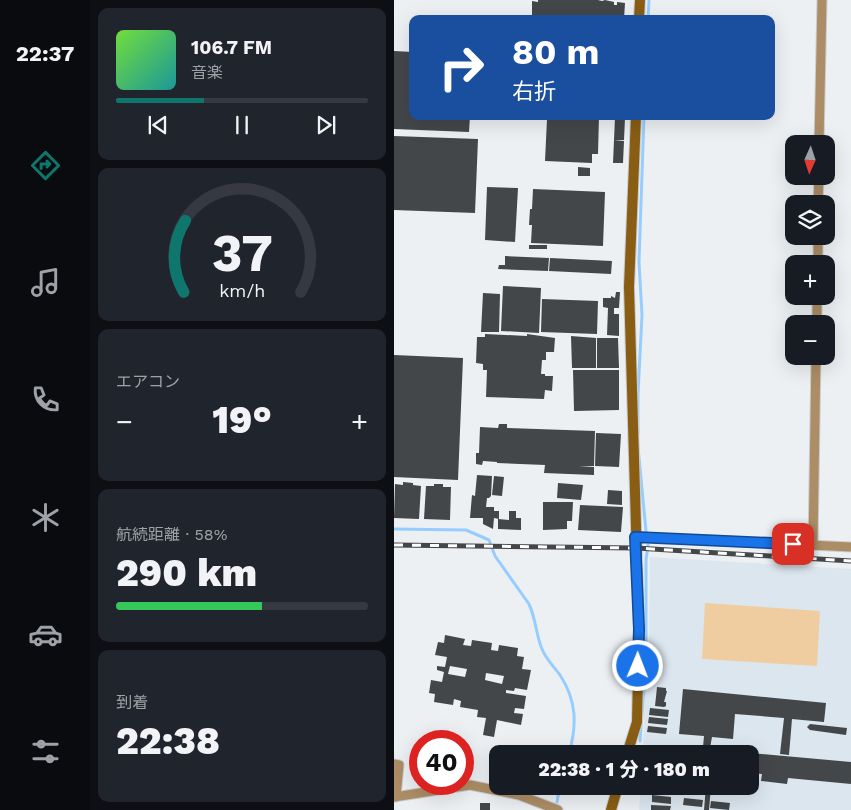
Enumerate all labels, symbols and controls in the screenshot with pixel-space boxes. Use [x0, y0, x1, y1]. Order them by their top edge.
text: 80 m [512, 31, 599, 73]
icon: right [429, 35, 494, 100]
text: 106.7 FM [191, 36, 272, 59]
text: 22:37 [16, 41, 74, 66]
text: 音楽 [191, 63, 223, 82]
text: 右折 [512, 79, 556, 104]
icon: previous [144, 111, 172, 139]
icon: pause [228, 111, 256, 139]
icon: next [312, 111, 340, 139]
north arrow [785, 135, 835, 185]
map controls [785, 135, 835, 365]
icon: directions [28, 148, 63, 183]
button: layers [785, 195, 835, 245]
text: 37 [212, 223, 273, 284]
button: + [785, 255, 835, 305]
icon: music [28, 265, 63, 300]
text: km/h [219, 280, 265, 301]
button: − [785, 315, 835, 365]
text: エアコン [116, 372, 180, 391]
icon: phone [28, 382, 63, 417]
text: 19° [212, 398, 272, 442]
text: − [116, 405, 133, 438]
text: + [351, 405, 368, 438]
icon: climate [28, 500, 63, 535]
pin [772, 523, 814, 565]
text: 航続距離 · 58% [116, 525, 227, 544]
icon: arrive [779, 530, 807, 558]
text: 290 km [116, 551, 257, 595]
icon: car [28, 617, 63, 652]
position arrow [611, 639, 663, 691]
text: 到着 [116, 693, 148, 712]
text: 22:38 [116, 719, 220, 763]
speed limit sign: 40 [409, 730, 474, 795]
icon: filters [28, 734, 63, 769]
text: 22:38 · 1 分 · 180 m [538, 758, 710, 781]

